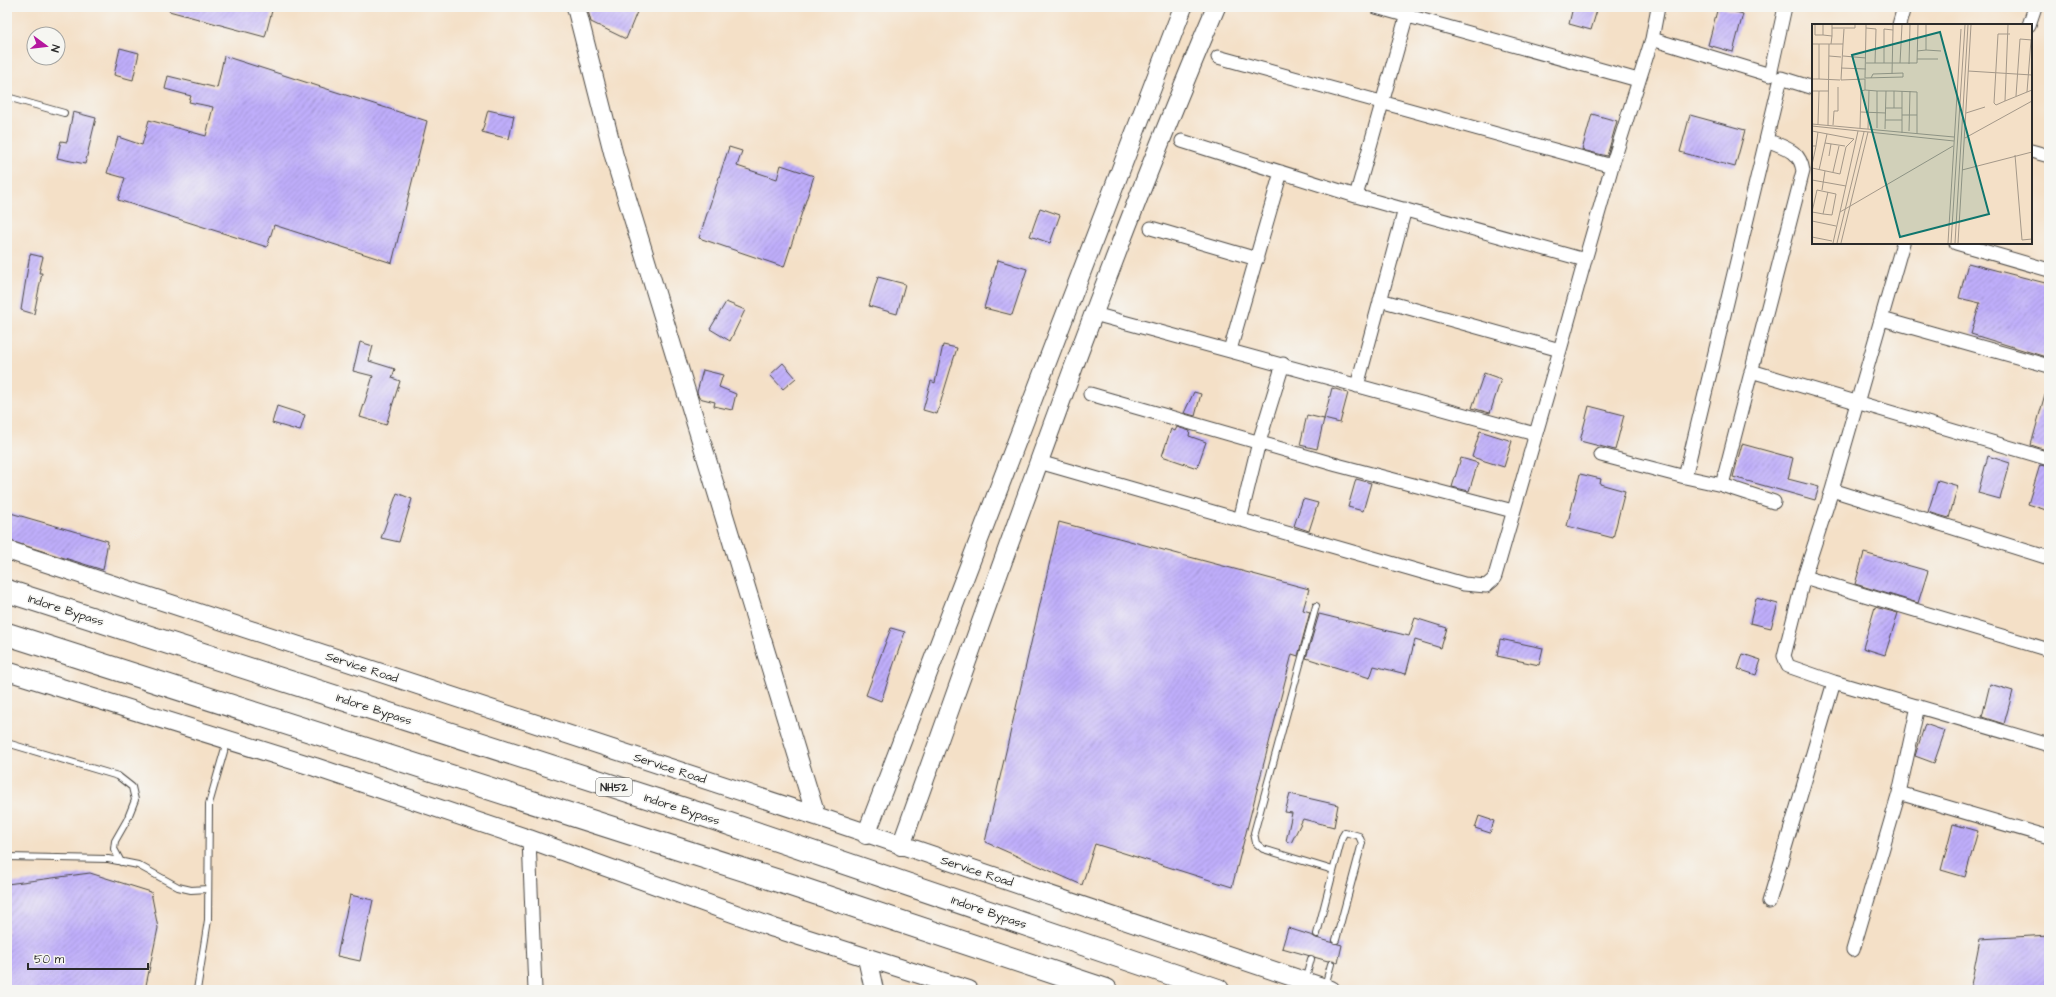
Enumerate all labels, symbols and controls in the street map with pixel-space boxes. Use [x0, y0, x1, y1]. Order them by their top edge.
inset map [1812, 24, 2032, 244]
north arrow [26, 26, 66, 66]
text: N [47, 43, 63, 54]
street label: Indore Bypass [26, 590, 106, 632]
street label: Service Road [323, 648, 400, 687]
street label: Indore Bypass [334, 689, 414, 731]
street label: Service Road [631, 749, 708, 788]
road number: NH52 [596, 778, 632, 796]
street label: Indore Bypass [642, 789, 722, 831]
street label: Service Road [938, 852, 1015, 891]
street label: Indore Bypass [949, 892, 1029, 934]
scale bar [28, 945, 148, 971]
text: 50 m [34, 951, 65, 968]

